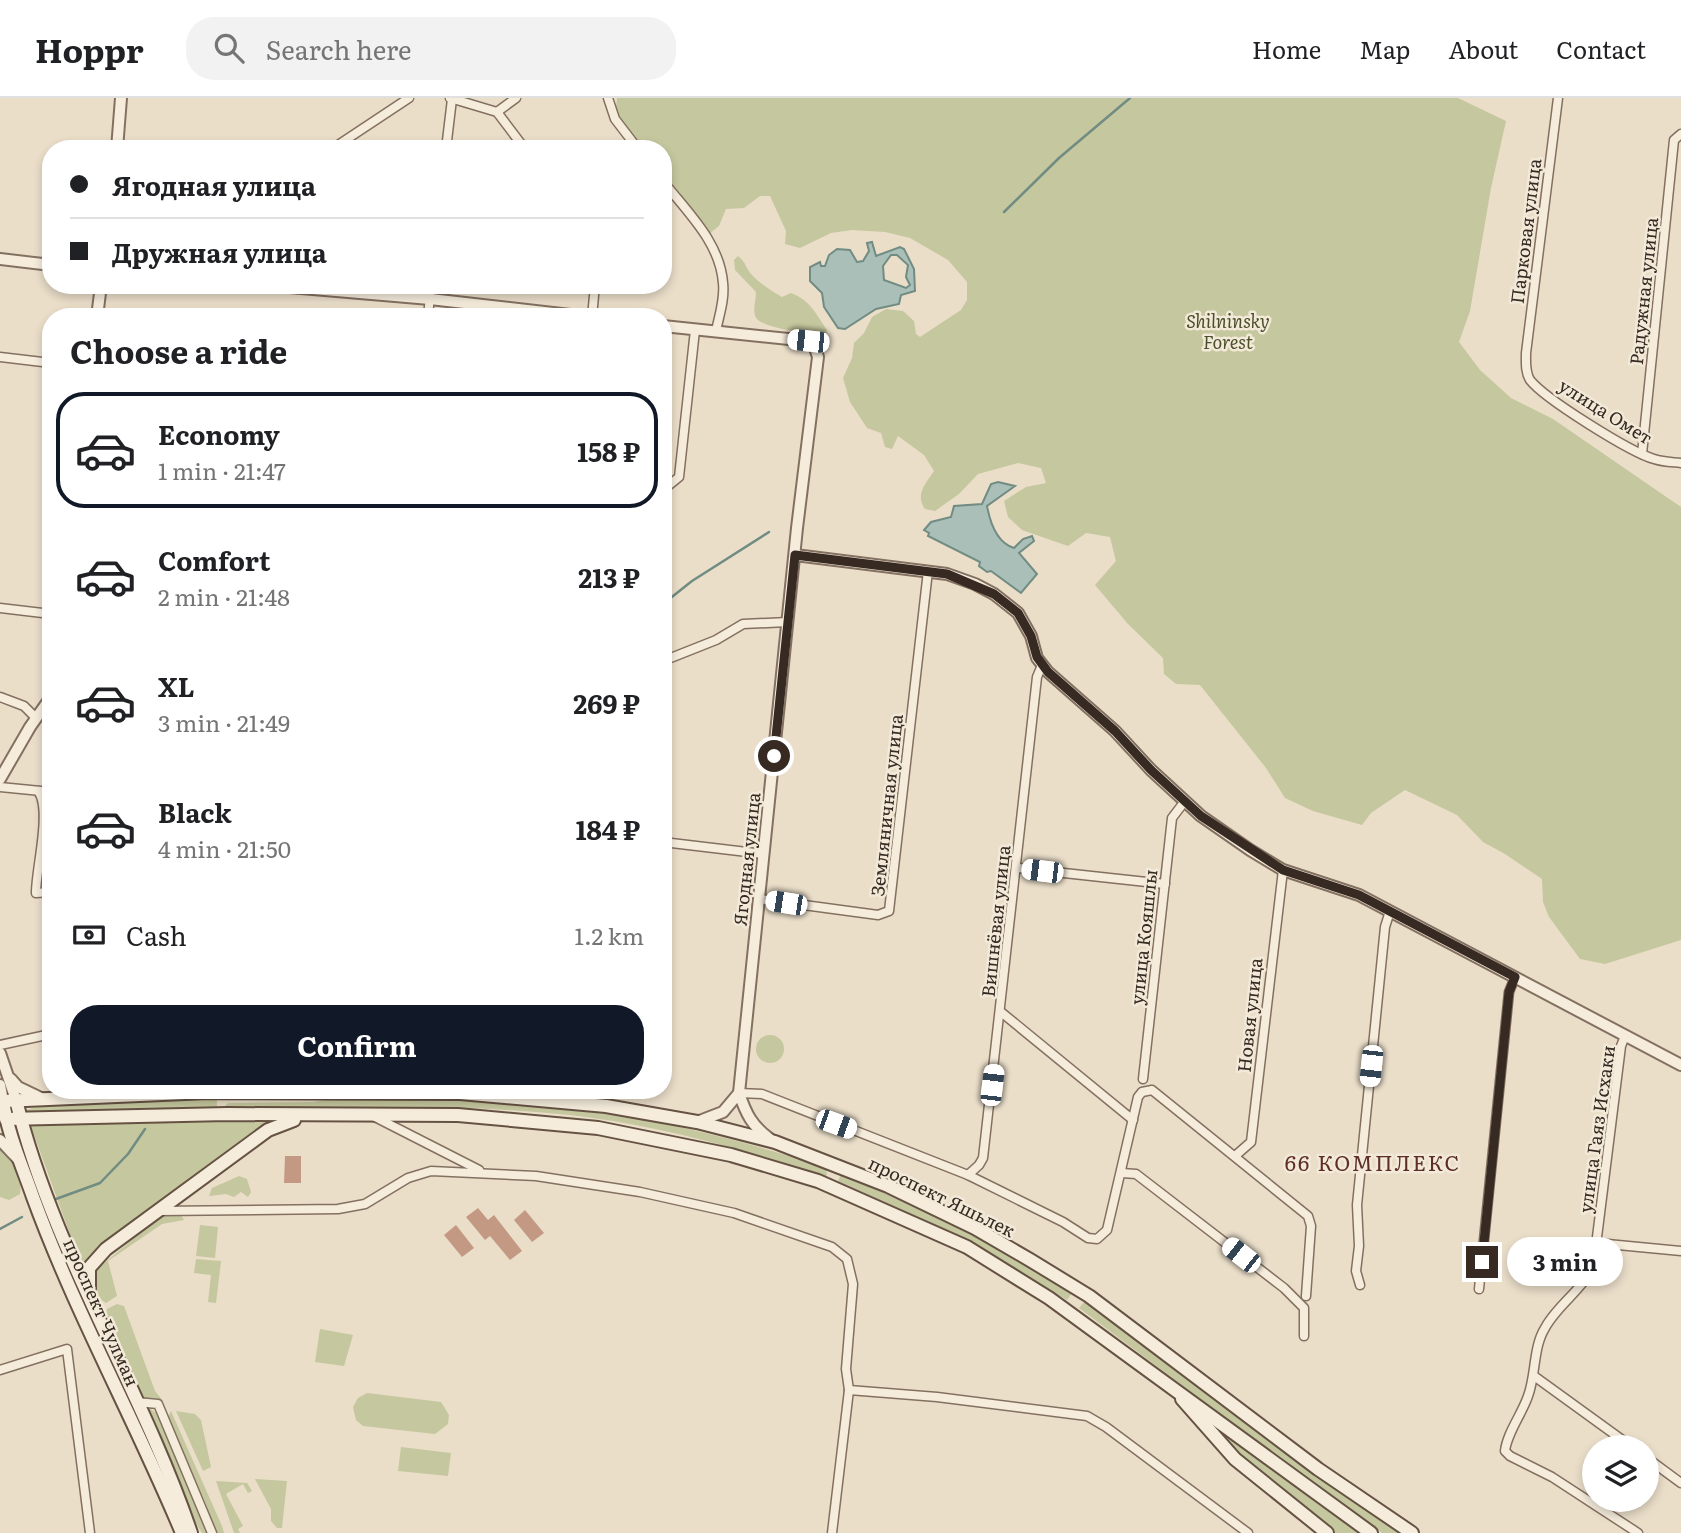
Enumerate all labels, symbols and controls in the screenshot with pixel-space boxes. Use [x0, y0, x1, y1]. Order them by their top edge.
search box [186, 17, 676, 80]
text: Hoppr [35, 24, 144, 73]
icon: search [210, 29, 248, 67]
text: Search here [266, 29, 412, 68]
text: Home [1252, 31, 1321, 66]
text: Map [1359, 31, 1410, 66]
text: About [1448, 31, 1518, 66]
text: Contact [1556, 31, 1646, 66]
street label: Парковая улица [1503, 156, 1547, 305]
text: Ягодная улица [112, 165, 316, 204]
street label: Радужная улица [1622, 216, 1664, 366]
text: Дружная улица [112, 232, 327, 271]
park label: Shilninsky Forest [1186, 307, 1270, 355]
text: Choose a ride [70, 326, 287, 374]
car [787, 328, 830, 354]
street label: улица Омет [1554, 371, 1658, 451]
text: Economy [158, 414, 280, 453]
icon: car [74, 419, 137, 482]
text: 158 ₽ [577, 431, 640, 470]
text: 1 min · 21:47 [158, 453, 286, 487]
text: Comfort [158, 540, 270, 579]
icon: car [74, 545, 137, 608]
text: 213 ₽ [578, 557, 640, 596]
text: 2 min · 21:48 [158, 579, 290, 613]
text: XL [158, 666, 195, 705]
icon: car [74, 671, 137, 734]
text: 269 ₽ [573, 683, 640, 722]
text: 3 min · 21:49 [158, 705, 290, 739]
street label: Земляничная улица [863, 712, 909, 897]
route start [758, 740, 790, 772]
street label: Ягодная улица [726, 790, 766, 927]
text: Black [158, 792, 232, 831]
icon: car [74, 797, 137, 860]
text: 184 ₽ [576, 809, 640, 848]
text: 4 min · 21:50 [158, 831, 291, 865]
street label: Вишнёвая улица [974, 843, 1016, 998]
car [1020, 858, 1065, 884]
street label: улица Кояшлы [1122, 868, 1164, 1006]
car [764, 889, 809, 917]
text: Cash [126, 915, 187, 954]
icon: cash [70, 916, 108, 954]
text: 1.2 km [575, 918, 644, 952]
street label: Новая улица [1230, 956, 1268, 1074]
button: Confirm [70, 1005, 644, 1085]
car [1359, 1044, 1384, 1088]
street label: улица Гаяз Исхаки [1571, 1044, 1621, 1214]
car [980, 1063, 1005, 1107]
car [813, 1107, 860, 1141]
district label: 66 КОМПЛЕКС [1285, 1146, 1461, 1177]
street label: проспект Яшьлек [864, 1149, 1020, 1243]
street label: проспект Чулман [57, 1234, 147, 1390]
car [1218, 1234, 1265, 1276]
callout: 3 min [1506, 1238, 1622, 1286]
text: 3 min [1533, 1244, 1597, 1278]
route end [1466, 1246, 1498, 1278]
map controls [1582, 1435, 1659, 1512]
button: layers [1582, 1435, 1659, 1512]

